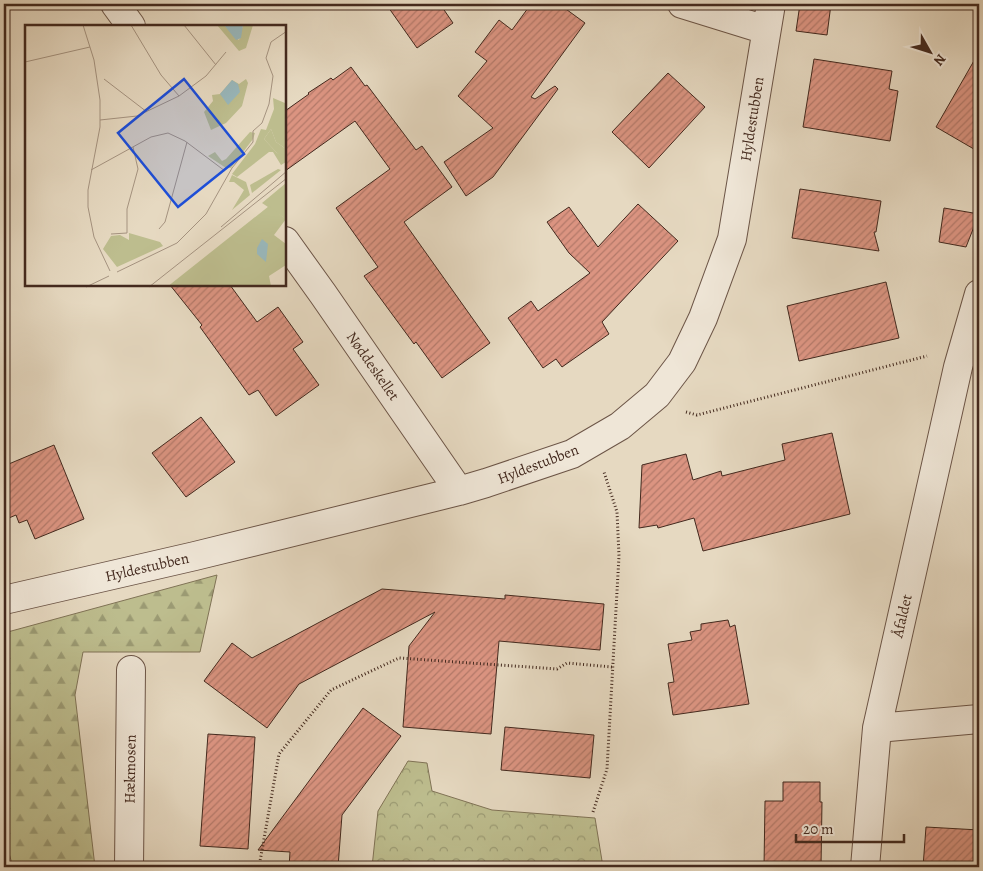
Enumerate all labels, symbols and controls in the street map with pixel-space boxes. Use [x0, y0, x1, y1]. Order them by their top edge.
inset map [25, 25, 286, 286]
north arrow [906, 28, 956, 78]
text: N [929, 50, 950, 70]
street label: Hyldestubben [735, 75, 769, 163]
street label: Nøddeskellet [342, 328, 404, 404]
street label: Hyldestubben [495, 439, 581, 489]
street label: Hyldestubben [103, 548, 191, 586]
street label: Åfaldet [887, 592, 917, 641]
street label: Hækmosen [119, 734, 141, 804]
scale bar [796, 811, 903, 843]
text: 20 m [803, 819, 834, 839]

